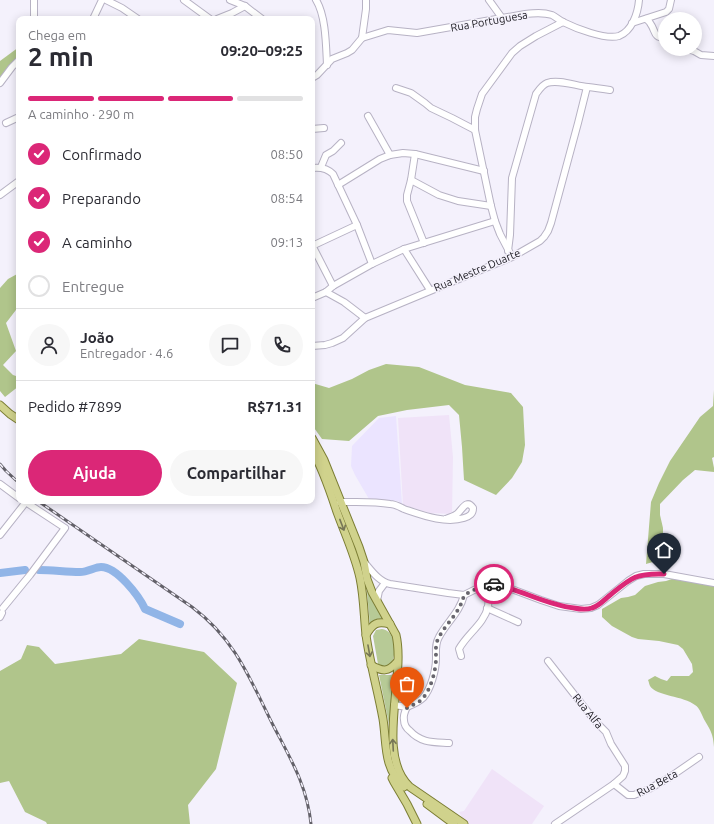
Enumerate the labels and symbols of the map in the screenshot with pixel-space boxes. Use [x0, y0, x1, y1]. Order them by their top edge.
street label: Rua Portuguesa [450, 8, 528, 34]
street label: Rua Mestre Duarte [432, 246, 522, 294]
one-way arrow [339, 518, 347, 530]
pin [647, 533, 681, 574]
courier [474, 564, 514, 604]
one-way arrow [365, 644, 373, 657]
pin [390, 667, 424, 708]
street label: Rua Alfa [570, 691, 606, 731]
one-way arrow [390, 739, 397, 752]
street label: Rua Beta [635, 767, 679, 799]

